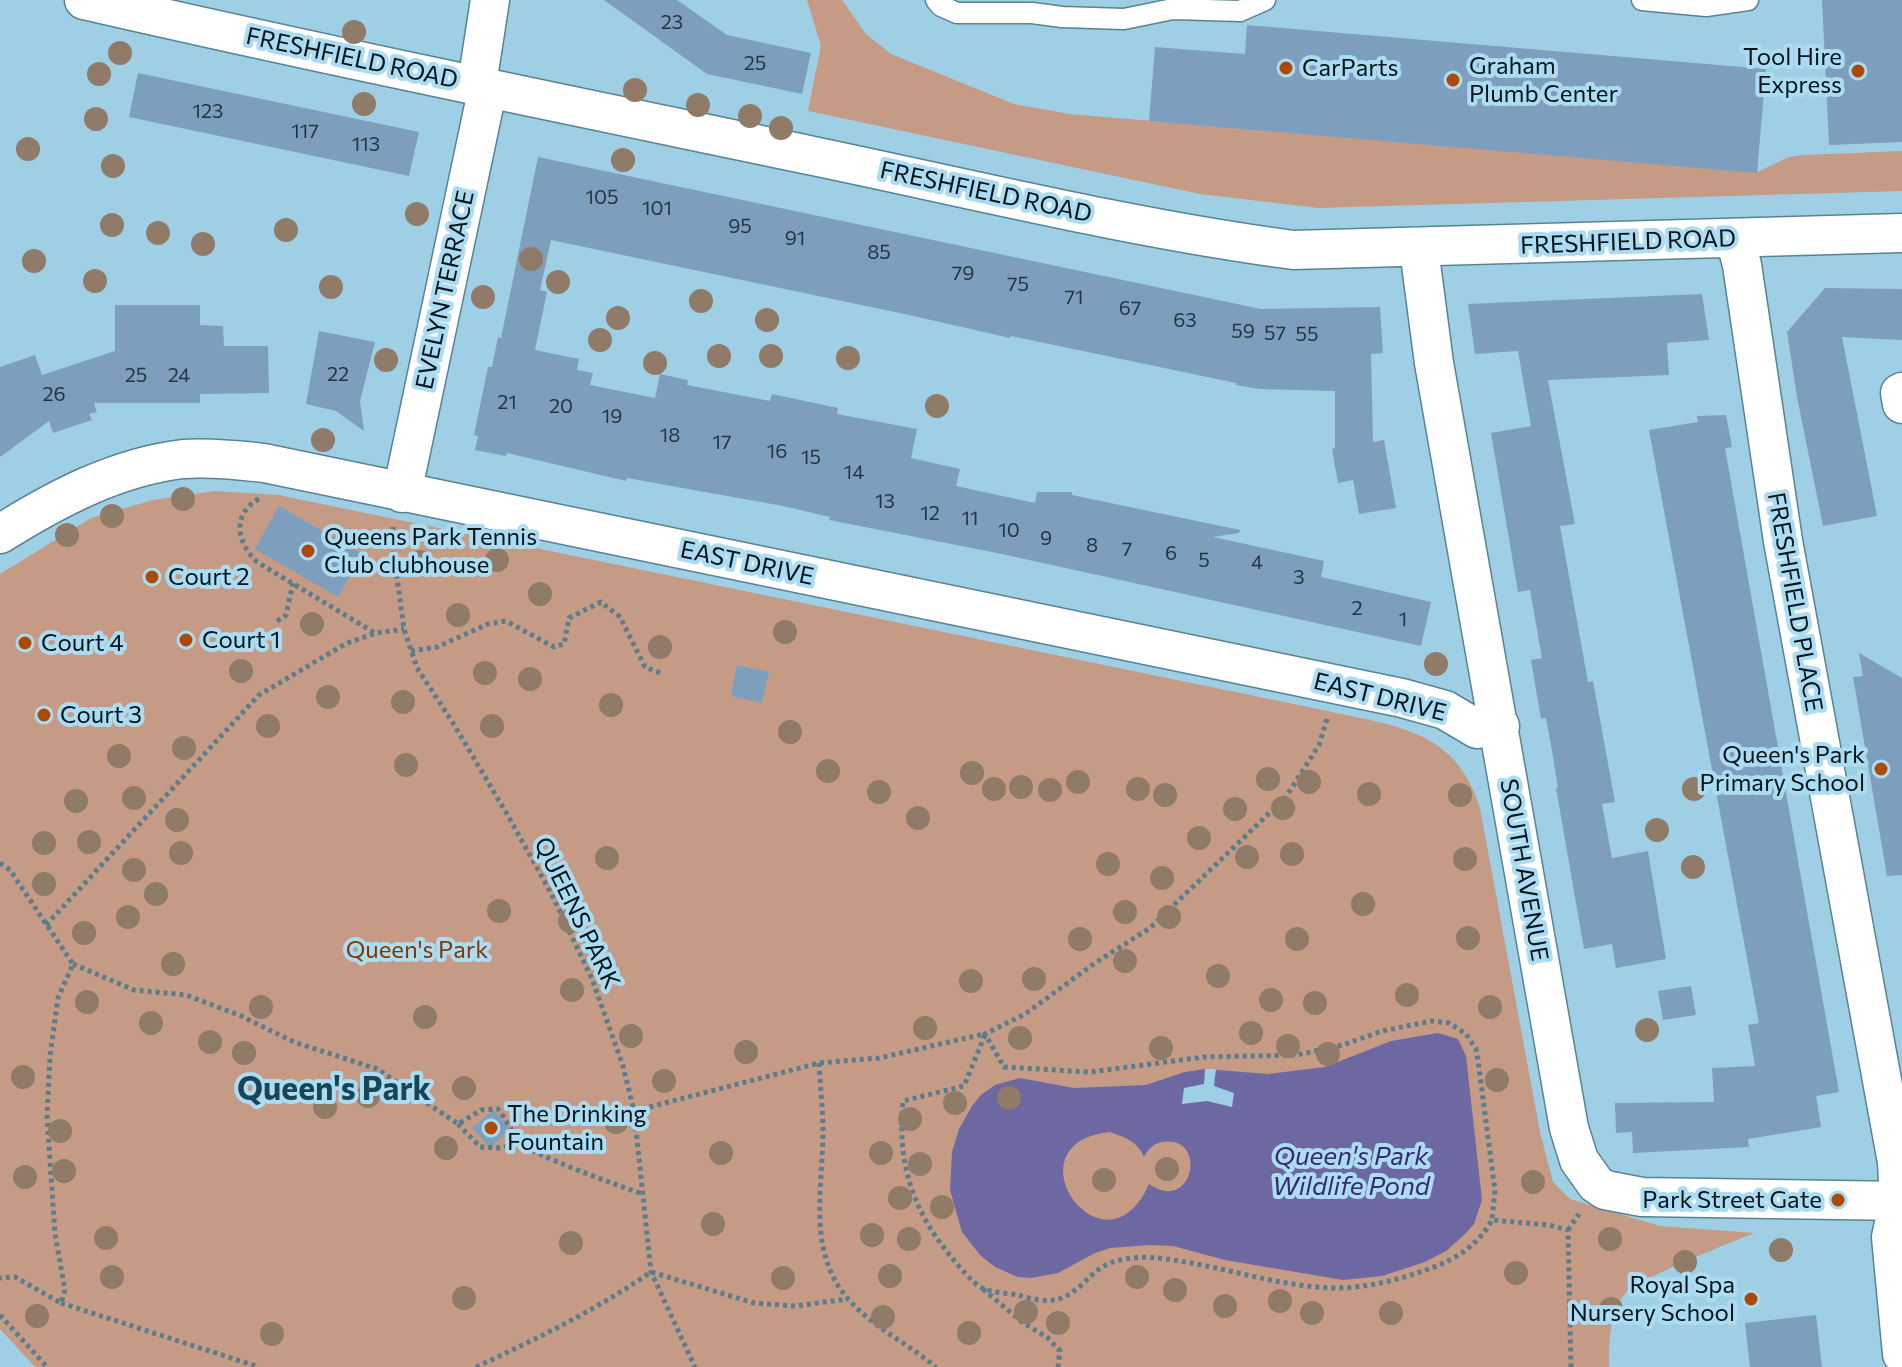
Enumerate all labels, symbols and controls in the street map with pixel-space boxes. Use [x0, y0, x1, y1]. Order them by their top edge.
house number: 23 [661, 10, 683, 34]
street label: FRESHFIELD ROAD [244, 21, 460, 95]
place label: Tool Hire Express [1743, 43, 1842, 99]
house number: 25 [744, 51, 766, 75]
place label: Graham Plumb Center [1469, 52, 1618, 108]
place label: CarParts [1302, 54, 1399, 82]
marker: CarParts [1277, 59, 1295, 77]
marker: Tool Hire Express [1849, 62, 1867, 80]
marker: Graham Plumb Center [1444, 71, 1462, 89]
house number: 123 [192, 99, 224, 123]
house number: 117 [291, 119, 319, 143]
house number: 113 [352, 132, 380, 156]
street label: FRESHFIELD ROAD [878, 155, 1094, 229]
house number: 105 [585, 185, 619, 209]
street label: EVELYN TERRACE [410, 188, 480, 392]
house number: 101 [642, 196, 672, 220]
house number: 95 [728, 214, 752, 238]
street label: FRESHFIELD ROAD [1520, 224, 1736, 260]
house number: 91 [785, 226, 805, 250]
house number: 85 [867, 240, 891, 264]
house number: 79 [952, 261, 974, 285]
house number: 75 [1007, 272, 1029, 296]
house number: 71 [1064, 285, 1084, 309]
house number: 67 [1119, 296, 1141, 320]
house number: 63 [1173, 308, 1197, 332]
house number: 59 [1231, 319, 1255, 343]
house number: 57 [1264, 321, 1286, 345]
house number: 55 [1296, 322, 1318, 346]
house number: 22 [327, 362, 349, 386]
house number: 25 [125, 363, 147, 387]
house number: 24 [168, 363, 190, 387]
house number: 26 [42, 382, 66, 406]
house number: 21 [497, 390, 517, 414]
house number: 20 [549, 394, 573, 418]
house number: 19 [602, 404, 622, 428]
house number: 18 [660, 423, 680, 447]
house number: 17 [712, 430, 732, 454]
house number: 16 [767, 439, 787, 463]
house number: 15 [801, 445, 821, 469]
house number: 14 [844, 460, 864, 484]
house number: 13 [875, 489, 895, 513]
street label: FRESHFIELD PLACE [1762, 490, 1828, 714]
house number: 12 [920, 501, 940, 525]
house number: 11 [961, 506, 979, 530]
house number: 10 [998, 518, 1020, 542]
place label: Queens Park Tennis Club clubhouse [324, 523, 537, 579]
house number: 9 [1040, 526, 1052, 550]
house number: 8 [1086, 533, 1098, 557]
street label: EAST DRIVE [678, 535, 816, 591]
house number: 7 [1122, 537, 1132, 561]
house number: 6 [1165, 541, 1177, 565]
marker: Queens Park Tennis Club clubhouse [299, 542, 317, 560]
house number: 5 [1198, 548, 1210, 572]
house number: 4 [1251, 550, 1263, 574]
place label: Court 2 [168, 563, 250, 591]
house number: 3 [1293, 565, 1305, 589]
marker: Court 2 [143, 568, 161, 586]
house number: 2 [1351, 596, 1363, 620]
house number: 1 [1399, 607, 1407, 631]
place label: Court 1 [202, 626, 280, 654]
place label: Court 4 [41, 629, 124, 657]
marker: Court 1 [177, 631, 195, 649]
marker: Court 4 [16, 634, 34, 652]
street label: EAST DRIVE [1311, 667, 1449, 727]
place label: Court 3 [60, 701, 142, 729]
marker: Court 3 [35, 706, 53, 724]
place label: Queen's Park Primary School [1700, 741, 1865, 797]
marker: Queen's Park Primary School [1872, 760, 1890, 778]
street label: SOUTH AVENUE [1494, 777, 1554, 963]
street label: QUEENS PARK [528, 833, 626, 993]
park label: Queen's Park [346, 936, 488, 964]
district label: Queen's Park [237, 1070, 431, 1108]
place label: The Drinking Fountain [507, 1100, 647, 1156]
marker: The Drinking Fountain [482, 1119, 500, 1137]
water label: Queen's Park Wildlife Pond [1272, 1140, 1430, 1202]
place label: Park Street Gate [1642, 1186, 1822, 1214]
marker: Park Street Gate [1829, 1191, 1847, 1209]
place label: Royal Spa Nursery School [1570, 1271, 1735, 1327]
marker: Royal Spa Nursery School [1742, 1290, 1760, 1308]

